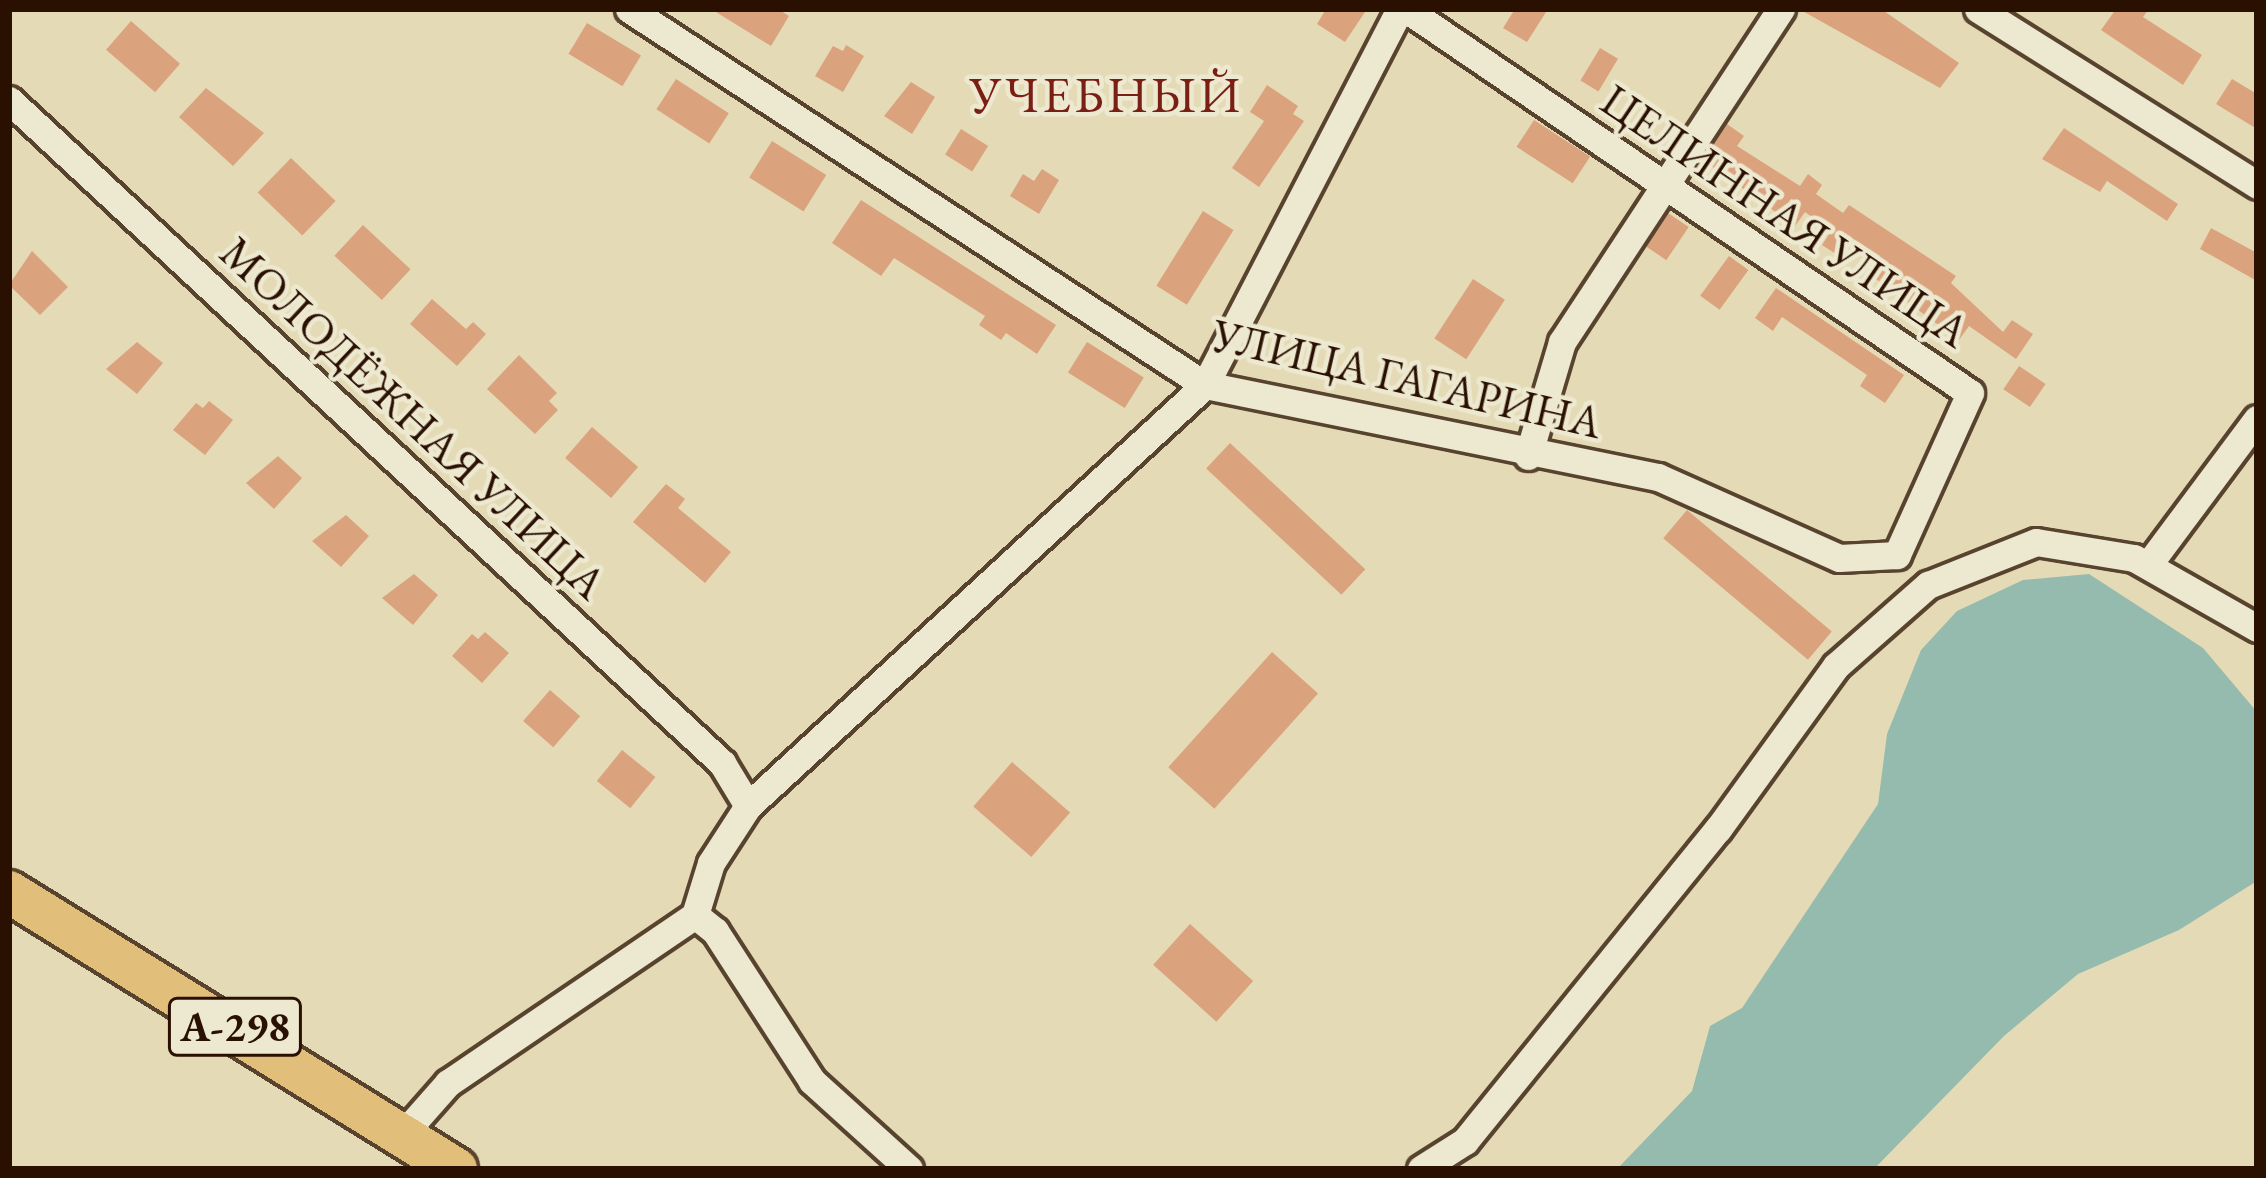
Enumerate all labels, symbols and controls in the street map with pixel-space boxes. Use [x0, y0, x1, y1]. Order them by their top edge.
district label: УЧЕБНЫЙ [969, 63, 1243, 125]
street label: ЦЕЛИННАЯ УЛИЦА [1591, 73, 1979, 359]
street label: МОЛОДЁЖНАЯ УЛИЦА [209, 225, 617, 611]
street label: УЛИЦА ГАГАРИНА [1207, 308, 1607, 450]
road number: А-298 [166, 991, 304, 1063]

